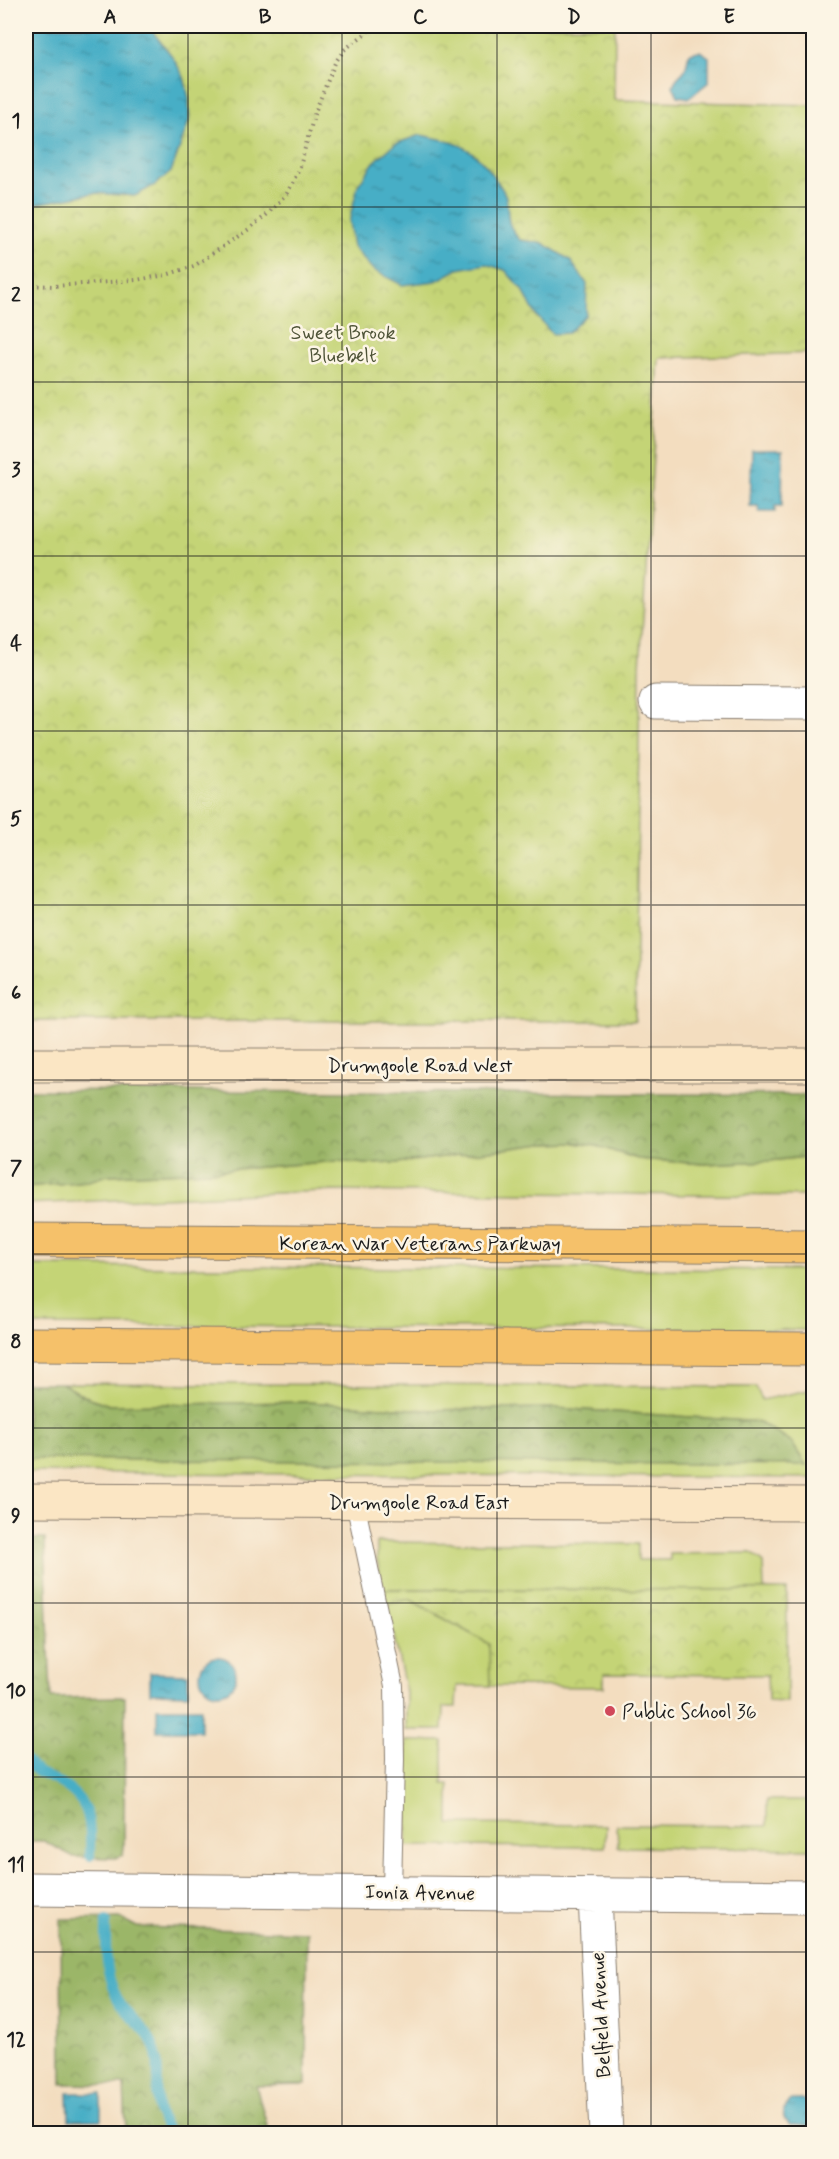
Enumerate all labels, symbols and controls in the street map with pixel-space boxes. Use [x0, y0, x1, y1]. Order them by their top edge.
text: A [103, 4, 117, 31]
text: B [259, 4, 272, 31]
text: C [413, 4, 428, 31]
text: D [567, 4, 581, 31]
text: E [723, 4, 735, 31]
text: 1 [12, 108, 20, 135]
text: 2 [11, 282, 21, 309]
park label: Sweet Brook Bluebelt [290, 320, 396, 370]
text: 3 [11, 457, 21, 484]
text: 4 [10, 631, 22, 658]
text: 5 [10, 806, 22, 833]
text: 6 [11, 980, 21, 1007]
street label: Drumgoole Road West [327, 1053, 513, 1080]
text: 7 [10, 1155, 22, 1182]
street label: Korean War Veterans Parkway [279, 1231, 561, 1258]
text: 8 [10, 1329, 22, 1356]
street label: Drumgoole Road East [329, 1490, 510, 1517]
text: 9 [11, 1503, 21, 1530]
text: 10 [6, 1678, 26, 1705]
place label: Public School 36 [622, 1699, 757, 1726]
marker: Public School 36 [603, 1704, 617, 1718]
text: 11 [7, 1852, 25, 1879]
street label: Ionia Avenue [365, 1879, 475, 1908]
street label: Belfield Avenue [585, 1951, 618, 2079]
text: 12 [6, 2027, 26, 2054]

